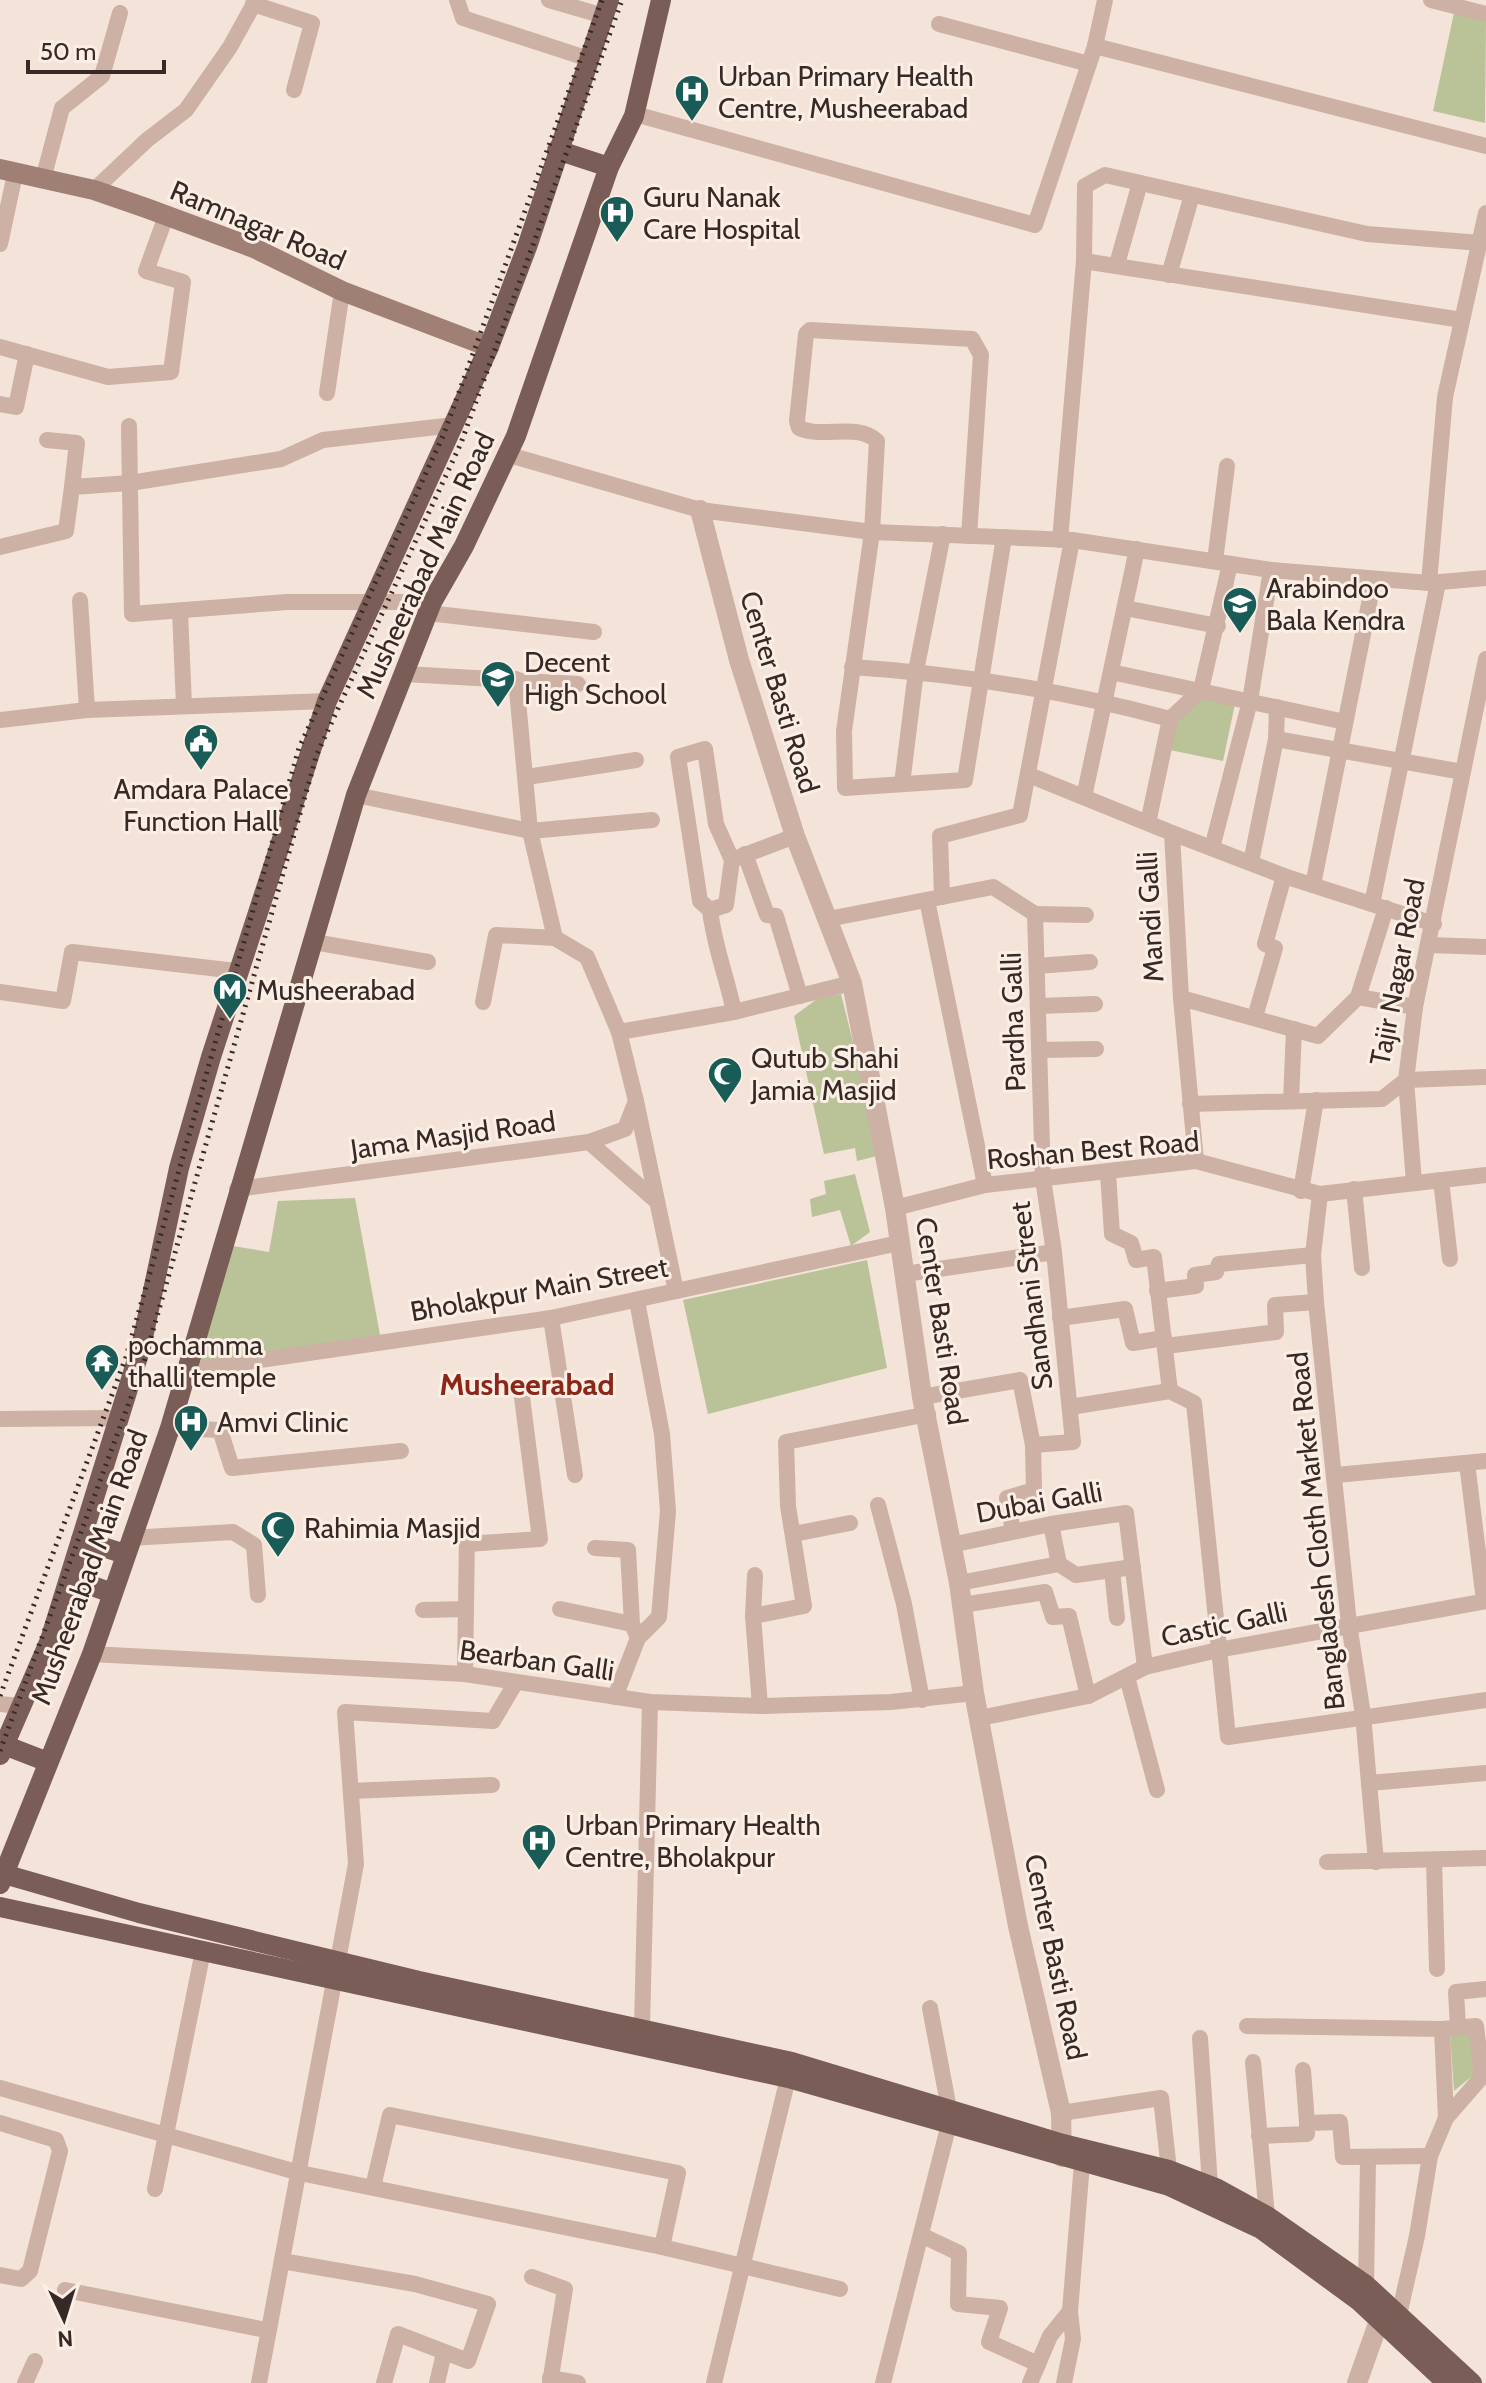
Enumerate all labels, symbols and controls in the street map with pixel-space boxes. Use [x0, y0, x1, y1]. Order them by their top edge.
scale bar [28, 24, 164, 74]
text: 50 m [40, 37, 96, 66]
place label: Urban Primary Health Centre, Musheerabad [718, 59, 974, 125]
hospital icon: Urban Primary Health Centre, Musheerabad [673, 73, 711, 123]
street label: Ramnagar Road [165, 173, 351, 277]
place label: Guru Nanak Care Hospital [643, 180, 801, 246]
hospital icon: Guru Nanak Care Hospital [598, 194, 636, 244]
street label: Musheerabad Main Road [348, 426, 502, 704]
place label: Arabindoo Bala Kendra [1266, 571, 1406, 637]
school or university icon: Arabindoo Bala Kendra [1221, 585, 1259, 635]
street label: Center Basti Road [733, 587, 827, 797]
place label: Decent High School [524, 645, 667, 711]
school or university icon: Decent High School [479, 659, 517, 709]
public building icon: Amdara Palace Function Hall [182, 722, 220, 772]
place label: Amdara Palace Function Hall [113, 772, 289, 838]
street label: Mandi Galli [1130, 851, 1170, 983]
street label: Tajir Nagar Road [1362, 876, 1432, 1068]
street label: Pardha Galli [994, 952, 1032, 1092]
metro station icon: Musheerabad [211, 971, 249, 1021]
place label: Musheerabad [256, 973, 415, 1007]
place label: Qutub Shahi Jamia Masjid [750, 1041, 899, 1107]
mosque icon: Qutub Shahi Jamia Masjid [706, 1055, 744, 1105]
street label: Jama Masjid Road [347, 1104, 558, 1166]
street label: Roshan Best Road [985, 1124, 1201, 1176]
street label: Sandhani Street [1003, 1200, 1059, 1392]
street label: Center Basti Road [909, 1215, 975, 1427]
street label: Bholakpur Main Street [408, 1250, 670, 1328]
place label: pochamma thalli temple [128, 1328, 276, 1394]
temple icon: pochamma thalli temple [83, 1342, 121, 1392]
street label: Bangladesh Cloth Market Road [1280, 1350, 1352, 1712]
district label: Musheerabad [439, 1366, 615, 1403]
hospital icon: Amvi Clinic [172, 1403, 210, 1453]
place label: Amvi Clinic [217, 1405, 349, 1439]
street label: Musheerabad Main Road [23, 1425, 155, 1709]
street label: Dubai Galli [973, 1474, 1105, 1530]
mosque icon: Rahimia Masjid [259, 1509, 297, 1559]
place label: Rahimia Masjid [304, 1511, 481, 1545]
street label: Castic Galli [1158, 1594, 1290, 1654]
street label: Bearban Galli [458, 1632, 616, 1688]
place label: Urban Primary Health Centre, Bholakpur [565, 1808, 821, 1874]
hospital icon: Urban Primary Health Centre, Bholakpur [520, 1822, 558, 1872]
street label: Center Basti Road [1018, 1851, 1094, 2063]
north arrow [24, 2279, 104, 2359]
text: N [57, 2324, 74, 2352]

